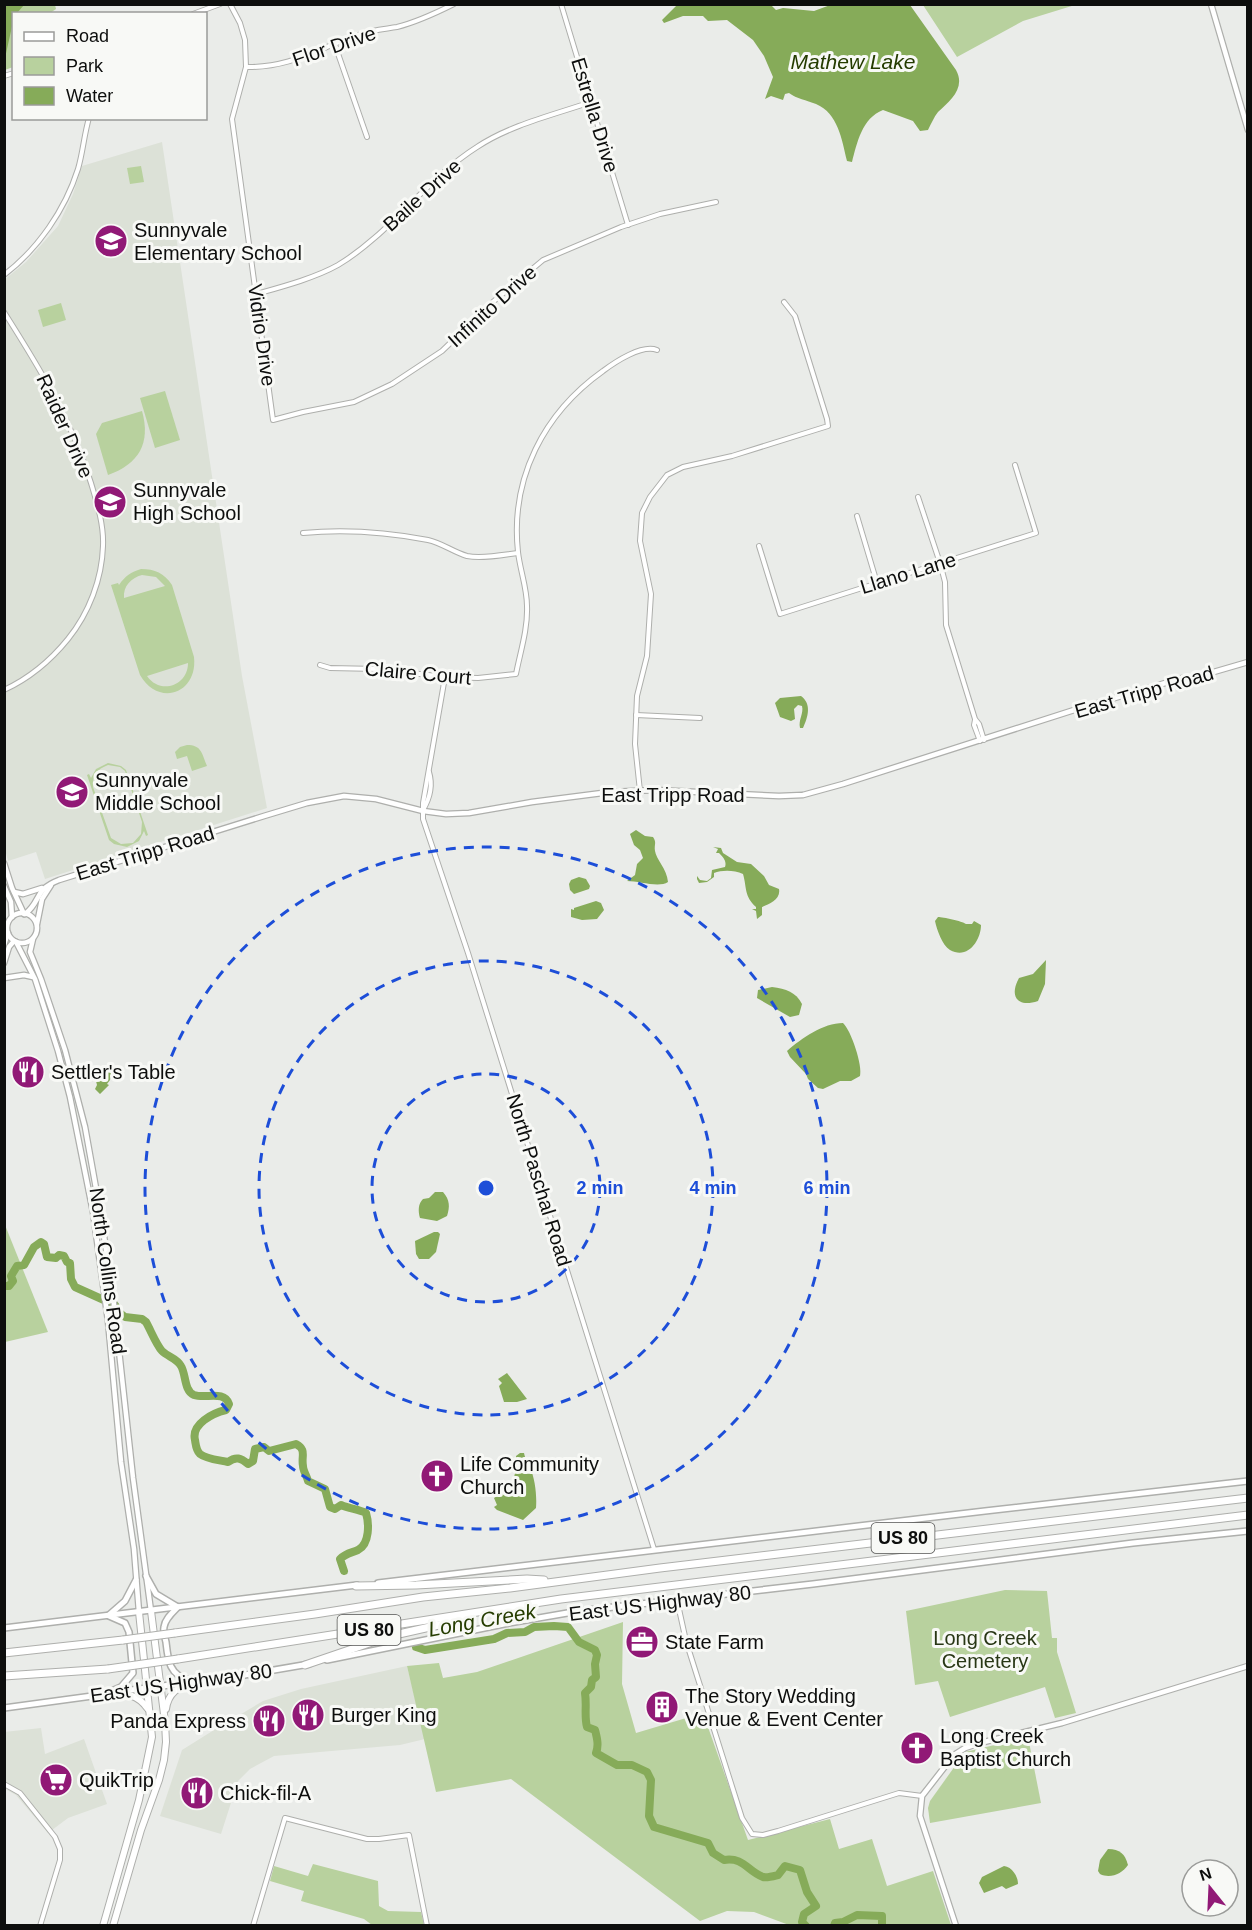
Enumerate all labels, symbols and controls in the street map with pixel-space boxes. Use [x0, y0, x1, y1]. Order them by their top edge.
legend [12, 12, 207, 120]
street label: Flor Drive [289, 21, 379, 71]
text: Road [66, 26, 109, 46]
water label: Mathew Lake [791, 50, 915, 73]
street label: Estrella Drive [567, 55, 623, 175]
text: Park [66, 56, 104, 76]
text: Water [66, 86, 113, 106]
street label: Baile Drive [379, 154, 465, 236]
place label: Sunnyvale Elementary School [134, 219, 302, 264]
school or university icon: Sunnyvale Elementary School [93, 223, 129, 259]
street label: Infinito Drive [443, 261, 541, 351]
street label: Vidrio Drive [244, 282, 280, 388]
street label: Raider Drive [32, 371, 98, 481]
place label: Sunnyvale High School [133, 479, 241, 524]
school or university icon: Sunnyvale High School [92, 484, 128, 520]
street label: Llano Lane [857, 548, 959, 598]
street label: Claire Court [364, 657, 473, 689]
street label: East Tripp Road [1072, 662, 1216, 722]
place label: Sunnyvale Middle School [95, 769, 221, 814]
school or university icon: Sunnyvale Middle School [54, 774, 90, 810]
street label: East Tripp Road [601, 784, 745, 806]
street label: East Tripp Road [73, 822, 217, 884]
restaurant icon: Settler's Table [10, 1054, 46, 1090]
place label: Settler's Table [51, 1061, 176, 1083]
street label: North Paschal Road [502, 1091, 576, 1269]
centre of rings [476, 1178, 496, 1198]
text: 2 min [576, 1178, 624, 1198]
text: 4 min [689, 1178, 737, 1198]
text: 6 min [803, 1178, 851, 1198]
street label: North Collins Road [85, 1186, 131, 1356]
place label: Life Community Church [460, 1453, 599, 1498]
church icon: Life Community Church [419, 1458, 455, 1494]
road number: US 80 [872, 1523, 934, 1553]
street label: East US Highway 80 [568, 1581, 752, 1625]
water label: Long Creek [427, 1599, 539, 1641]
road number: US 80 [338, 1615, 400, 1645]
office icon: State Farm [624, 1624, 660, 1660]
park label: Long Creek Cemetery [933, 1627, 1038, 1672]
place label: State Farm [665, 1631, 764, 1653]
street label: East US Highway 80 [89, 1659, 273, 1707]
place label: The Story Wedding Venue & Event Center [685, 1685, 883, 1730]
building icon: The Story Wedding Venue & Event Center [644, 1689, 680, 1725]
restaurant icon: Burger King [290, 1697, 326, 1733]
restaurant icon: Panda Express [251, 1703, 287, 1739]
place label: Burger King [331, 1704, 437, 1726]
place label: Panda Express [110, 1710, 246, 1732]
place label: Long Creek Baptist Church [940, 1725, 1071, 1770]
church icon: Long Creek Baptist Church [899, 1730, 935, 1766]
supermarket icon: QuikTrip [38, 1762, 74, 1798]
place label: QuikTrip [79, 1769, 154, 1791]
restaurant icon: Chick-fil-A [179, 1775, 215, 1811]
place label: Chick-fil-A [220, 1782, 312, 1804]
north arrow [1180, 1858, 1240, 1918]
text: N [1197, 1864, 1214, 1884]

